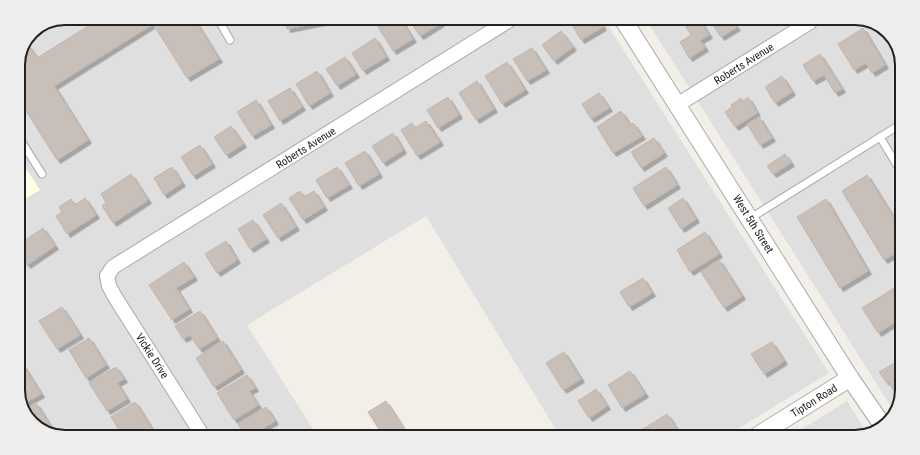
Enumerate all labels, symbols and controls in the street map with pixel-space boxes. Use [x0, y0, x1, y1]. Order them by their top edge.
street label: Roberts Avenue [712, 40, 776, 88]
street label: Roberts Avenue [274, 124, 338, 172]
street label: West 5th Street [730, 192, 776, 256]
street label: Vickie Drive [133, 331, 171, 381]
street label: Tipton Road [788, 382, 840, 420]

